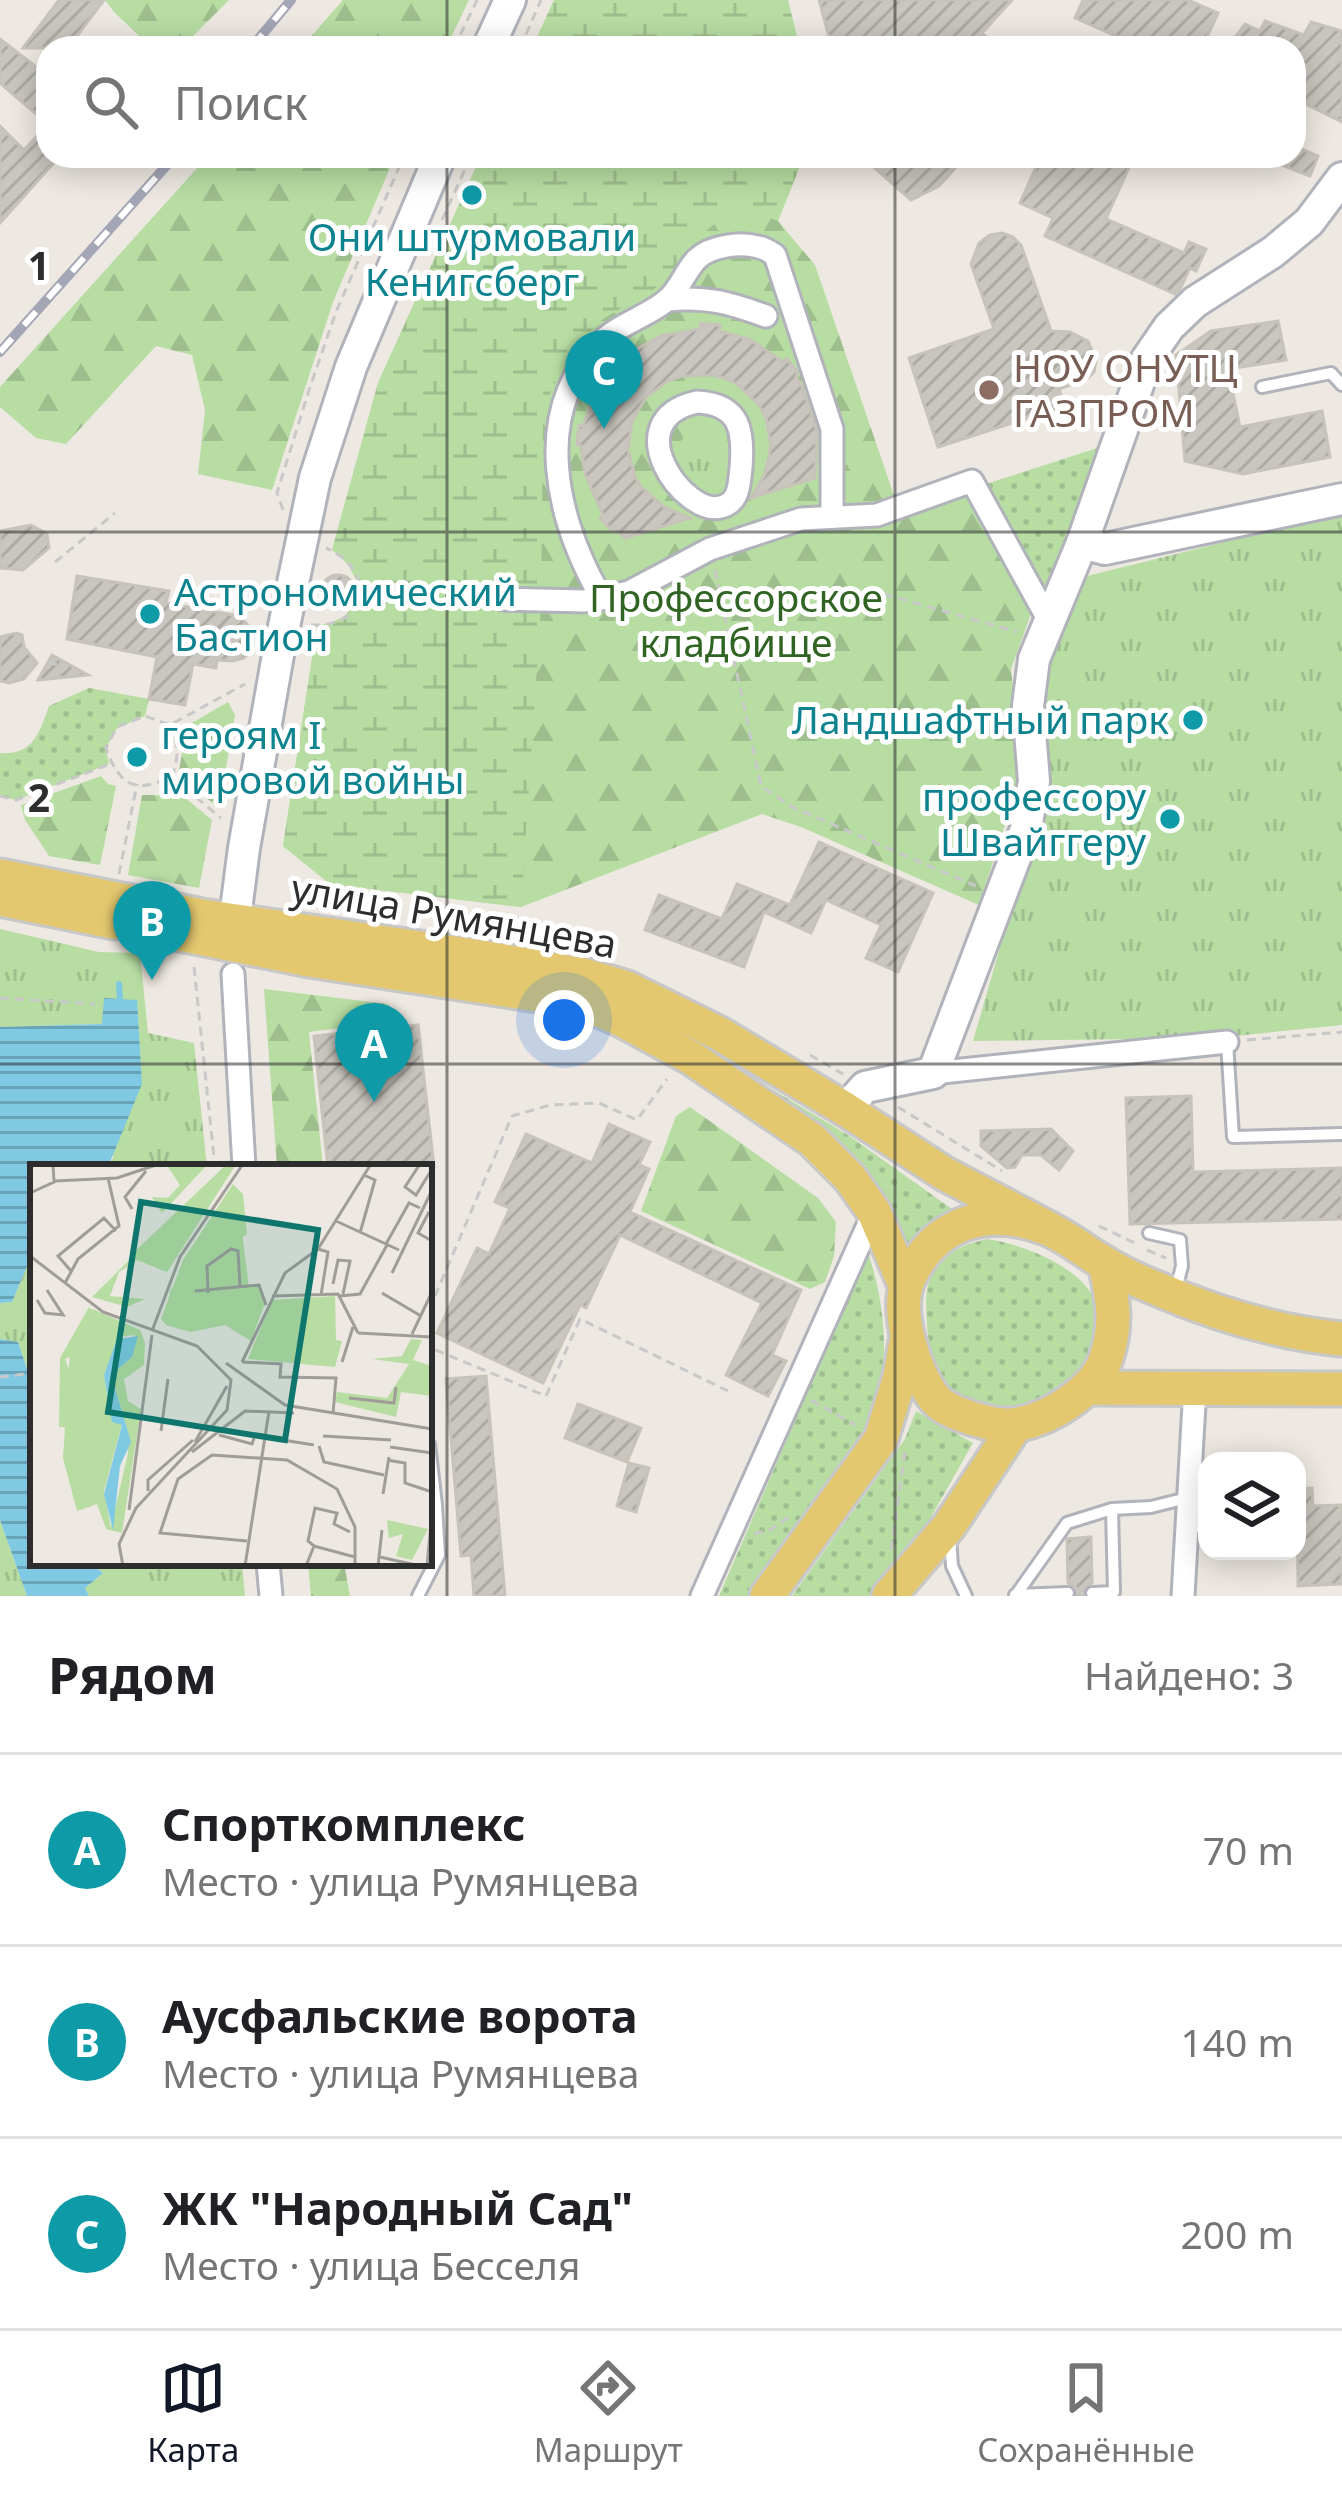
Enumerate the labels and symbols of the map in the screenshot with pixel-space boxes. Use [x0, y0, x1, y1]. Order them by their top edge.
marker: Они штурмовали Кенигсберг [459, 182, 485, 208]
place label: Они штурмовали Кенигсберг [308, 209, 636, 307]
text: 1 [28, 238, 50, 291]
pin: C [565, 330, 643, 429]
place label: НОУ ОНУТЦ ГАЗПРОМ [1013, 340, 1238, 438]
marker: НОУ ОНУТЦ ГАЗПРОМ [976, 377, 1002, 403]
place label: Астрономический Бастион [174, 564, 517, 662]
park label: Профессорское кладбище [589, 570, 883, 668]
marker: Астрономический Бастион [137, 601, 163, 627]
place label: Ландшафтный парк [792, 692, 1169, 745]
place label: героям I мировой войны [161, 707, 465, 805]
marker: Ландшафтный парк [1180, 707, 1206, 733]
marker: героям I мировой войны [124, 744, 150, 770]
place label: профессору Швайггеру [922, 769, 1146, 867]
text: 2 [28, 770, 50, 823]
marker: профессору Швайггеру [1157, 806, 1183, 832]
street label: улица Румянцева [287, 860, 621, 969]
pin: B [113, 881, 191, 980]
your location [534, 990, 594, 1050]
pin: A [335, 1003, 413, 1102]
inset map [30, 1164, 432, 1566]

